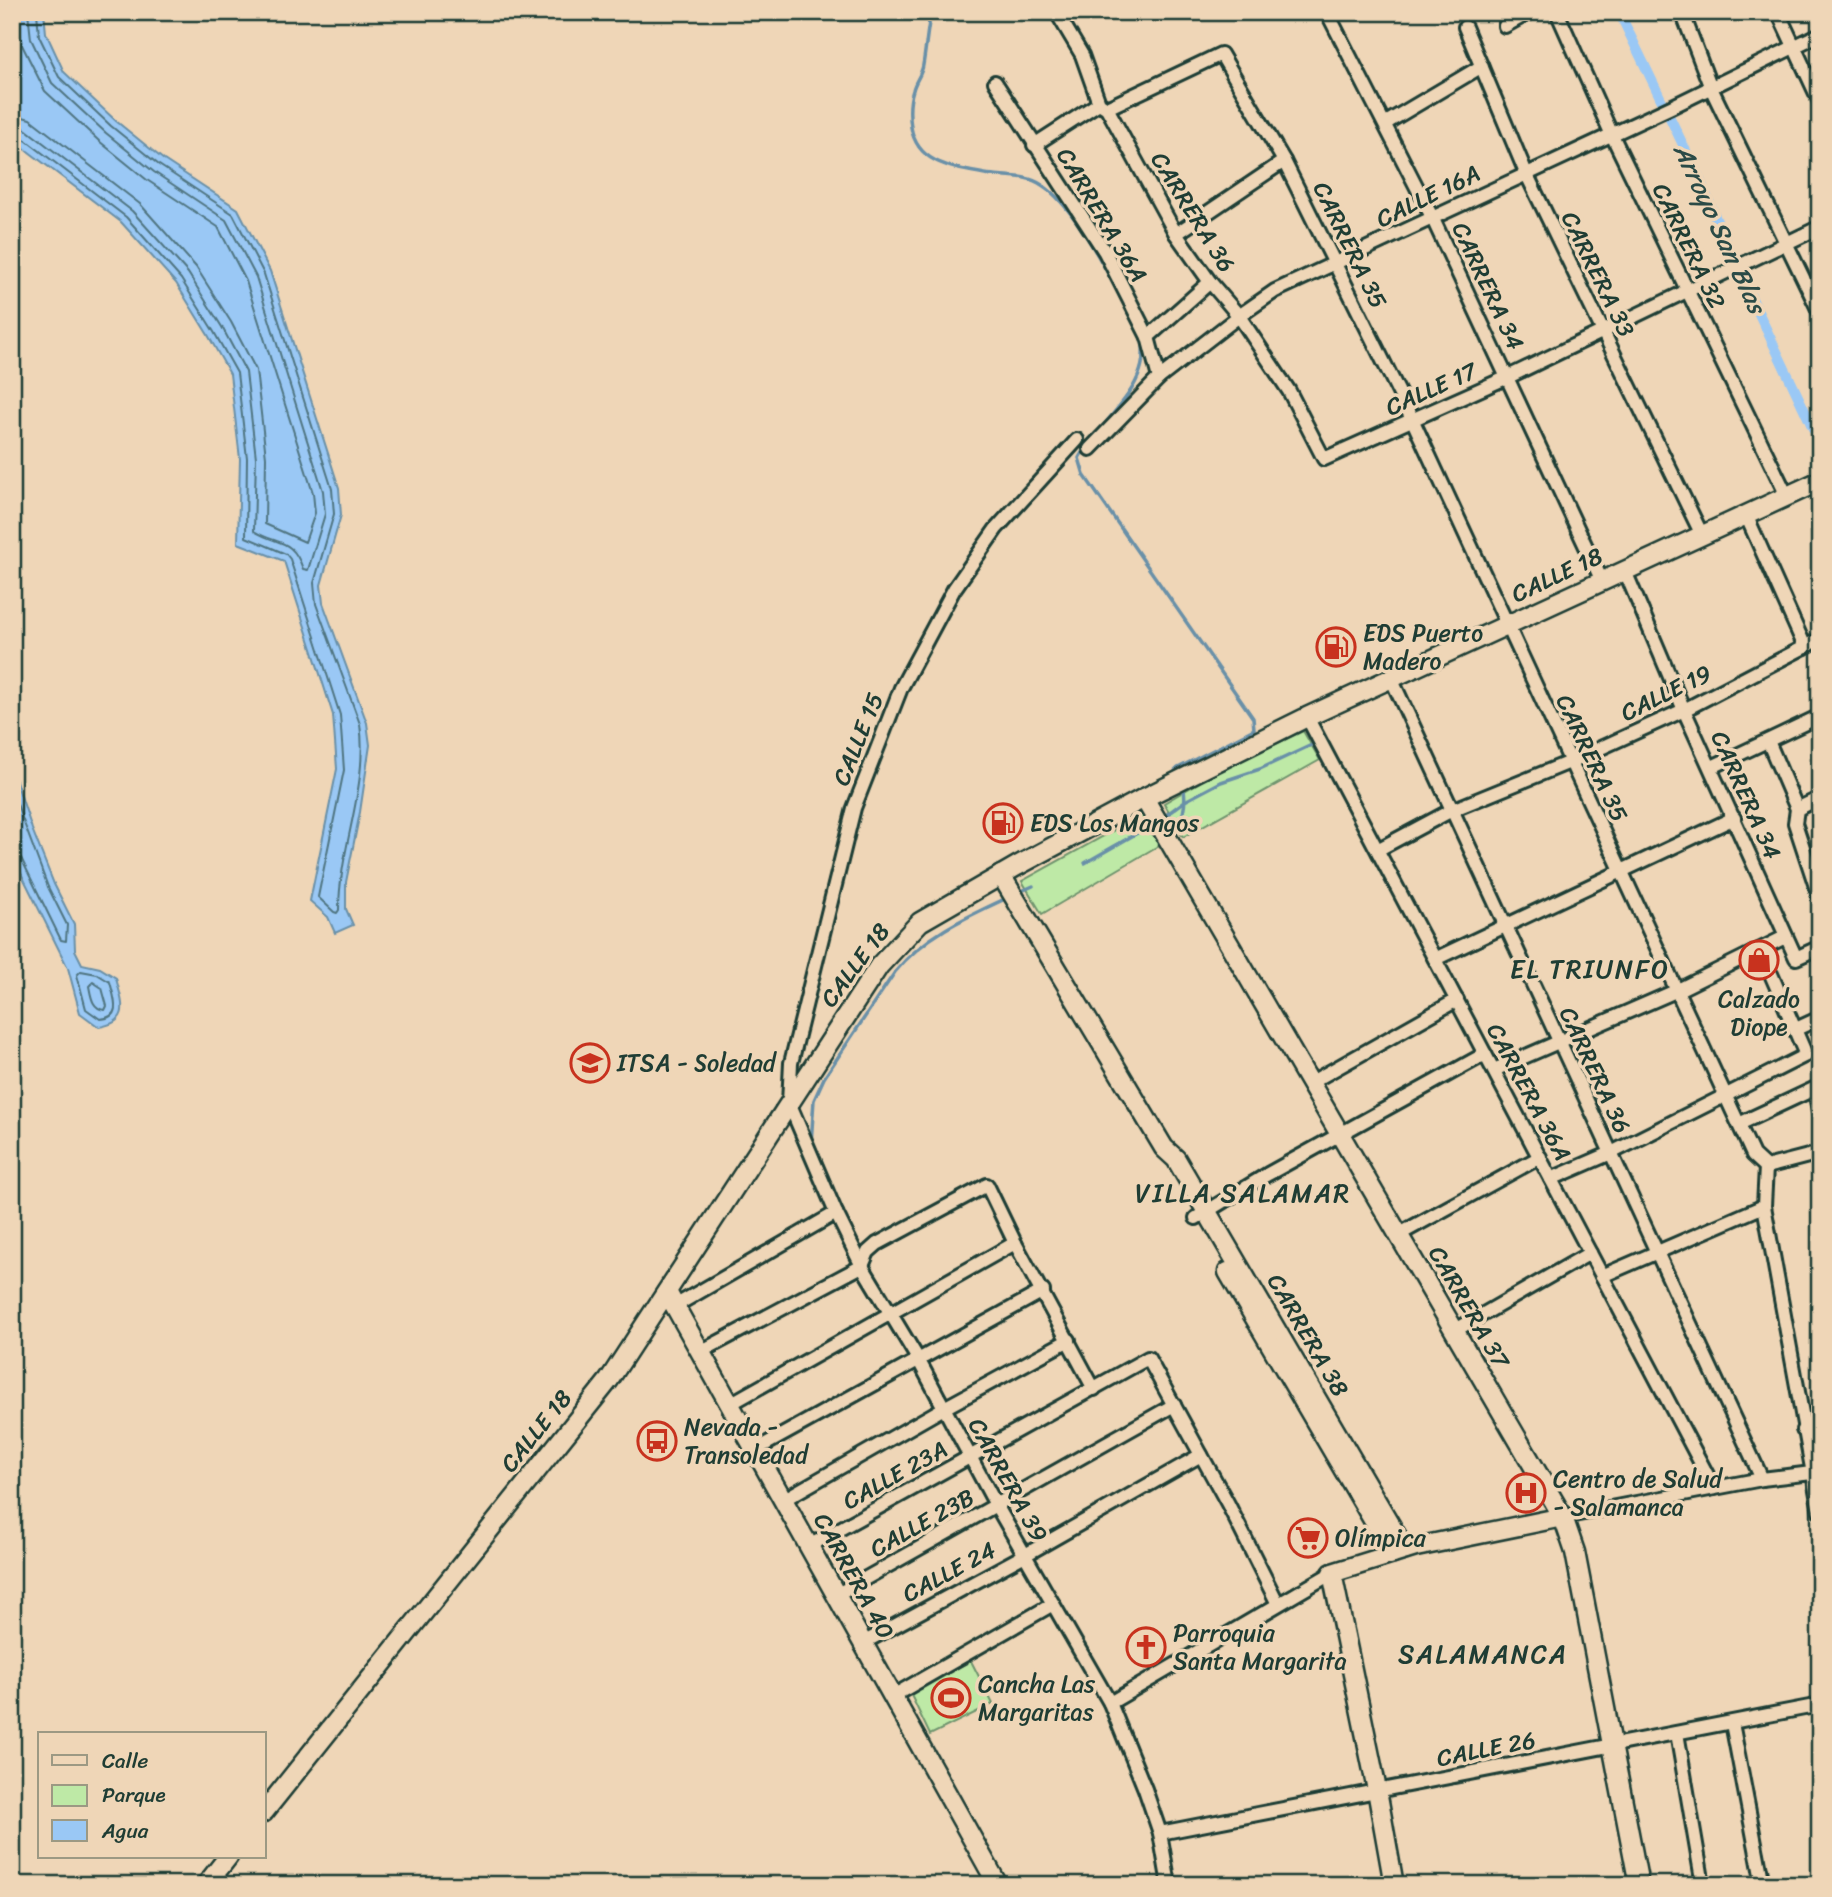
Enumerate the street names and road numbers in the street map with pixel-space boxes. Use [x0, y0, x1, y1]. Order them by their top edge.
street label: CARRERA 36A [1045, 139, 1159, 291]
street label: CARRERA 36 [1139, 143, 1247, 281]
street label: CALLE 16A [1368, 153, 1488, 239]
street label: CARRERA 35 [1301, 174, 1399, 316]
street label: CARRERA 32 [1640, 176, 1738, 317]
street label: CARRERA 33 [1549, 204, 1647, 344]
street label: CARRERA 34 [1440, 215, 1536, 357]
street label: CALLE 17 [1378, 350, 1485, 428]
street label: CALLE 18 [1504, 535, 1610, 615]
street label: CALLE 19 [1613, 653, 1719, 733]
street label: CALLE 15 [820, 686, 896, 792]
street label: CARRERA 35 [1544, 687, 1640, 829]
street label: CARRERA 34 [1699, 724, 1793, 866]
street label: CALLE 18 [809, 914, 901, 1016]
street label: CARRERA 36 [1547, 999, 1643, 1141]
street label: CARRERA 36A [1475, 1015, 1583, 1169]
street label: CARRERA 37 [1417, 1238, 1522, 1378]
street label: CARRERA 38 [1256, 1265, 1360, 1405]
street label: CALLE 18 [489, 1380, 583, 1482]
street label: CARRERA 39 [956, 1410, 1060, 1550]
street label: CALLE 23A [834, 1429, 956, 1521]
street label: CALLE 23B [862, 1477, 982, 1569]
street label: CARRERA 40 [802, 1505, 906, 1647]
street label: CALLE 24 [894, 1530, 1004, 1614]
street label: CALLE 26 [1433, 1719, 1539, 1779]

